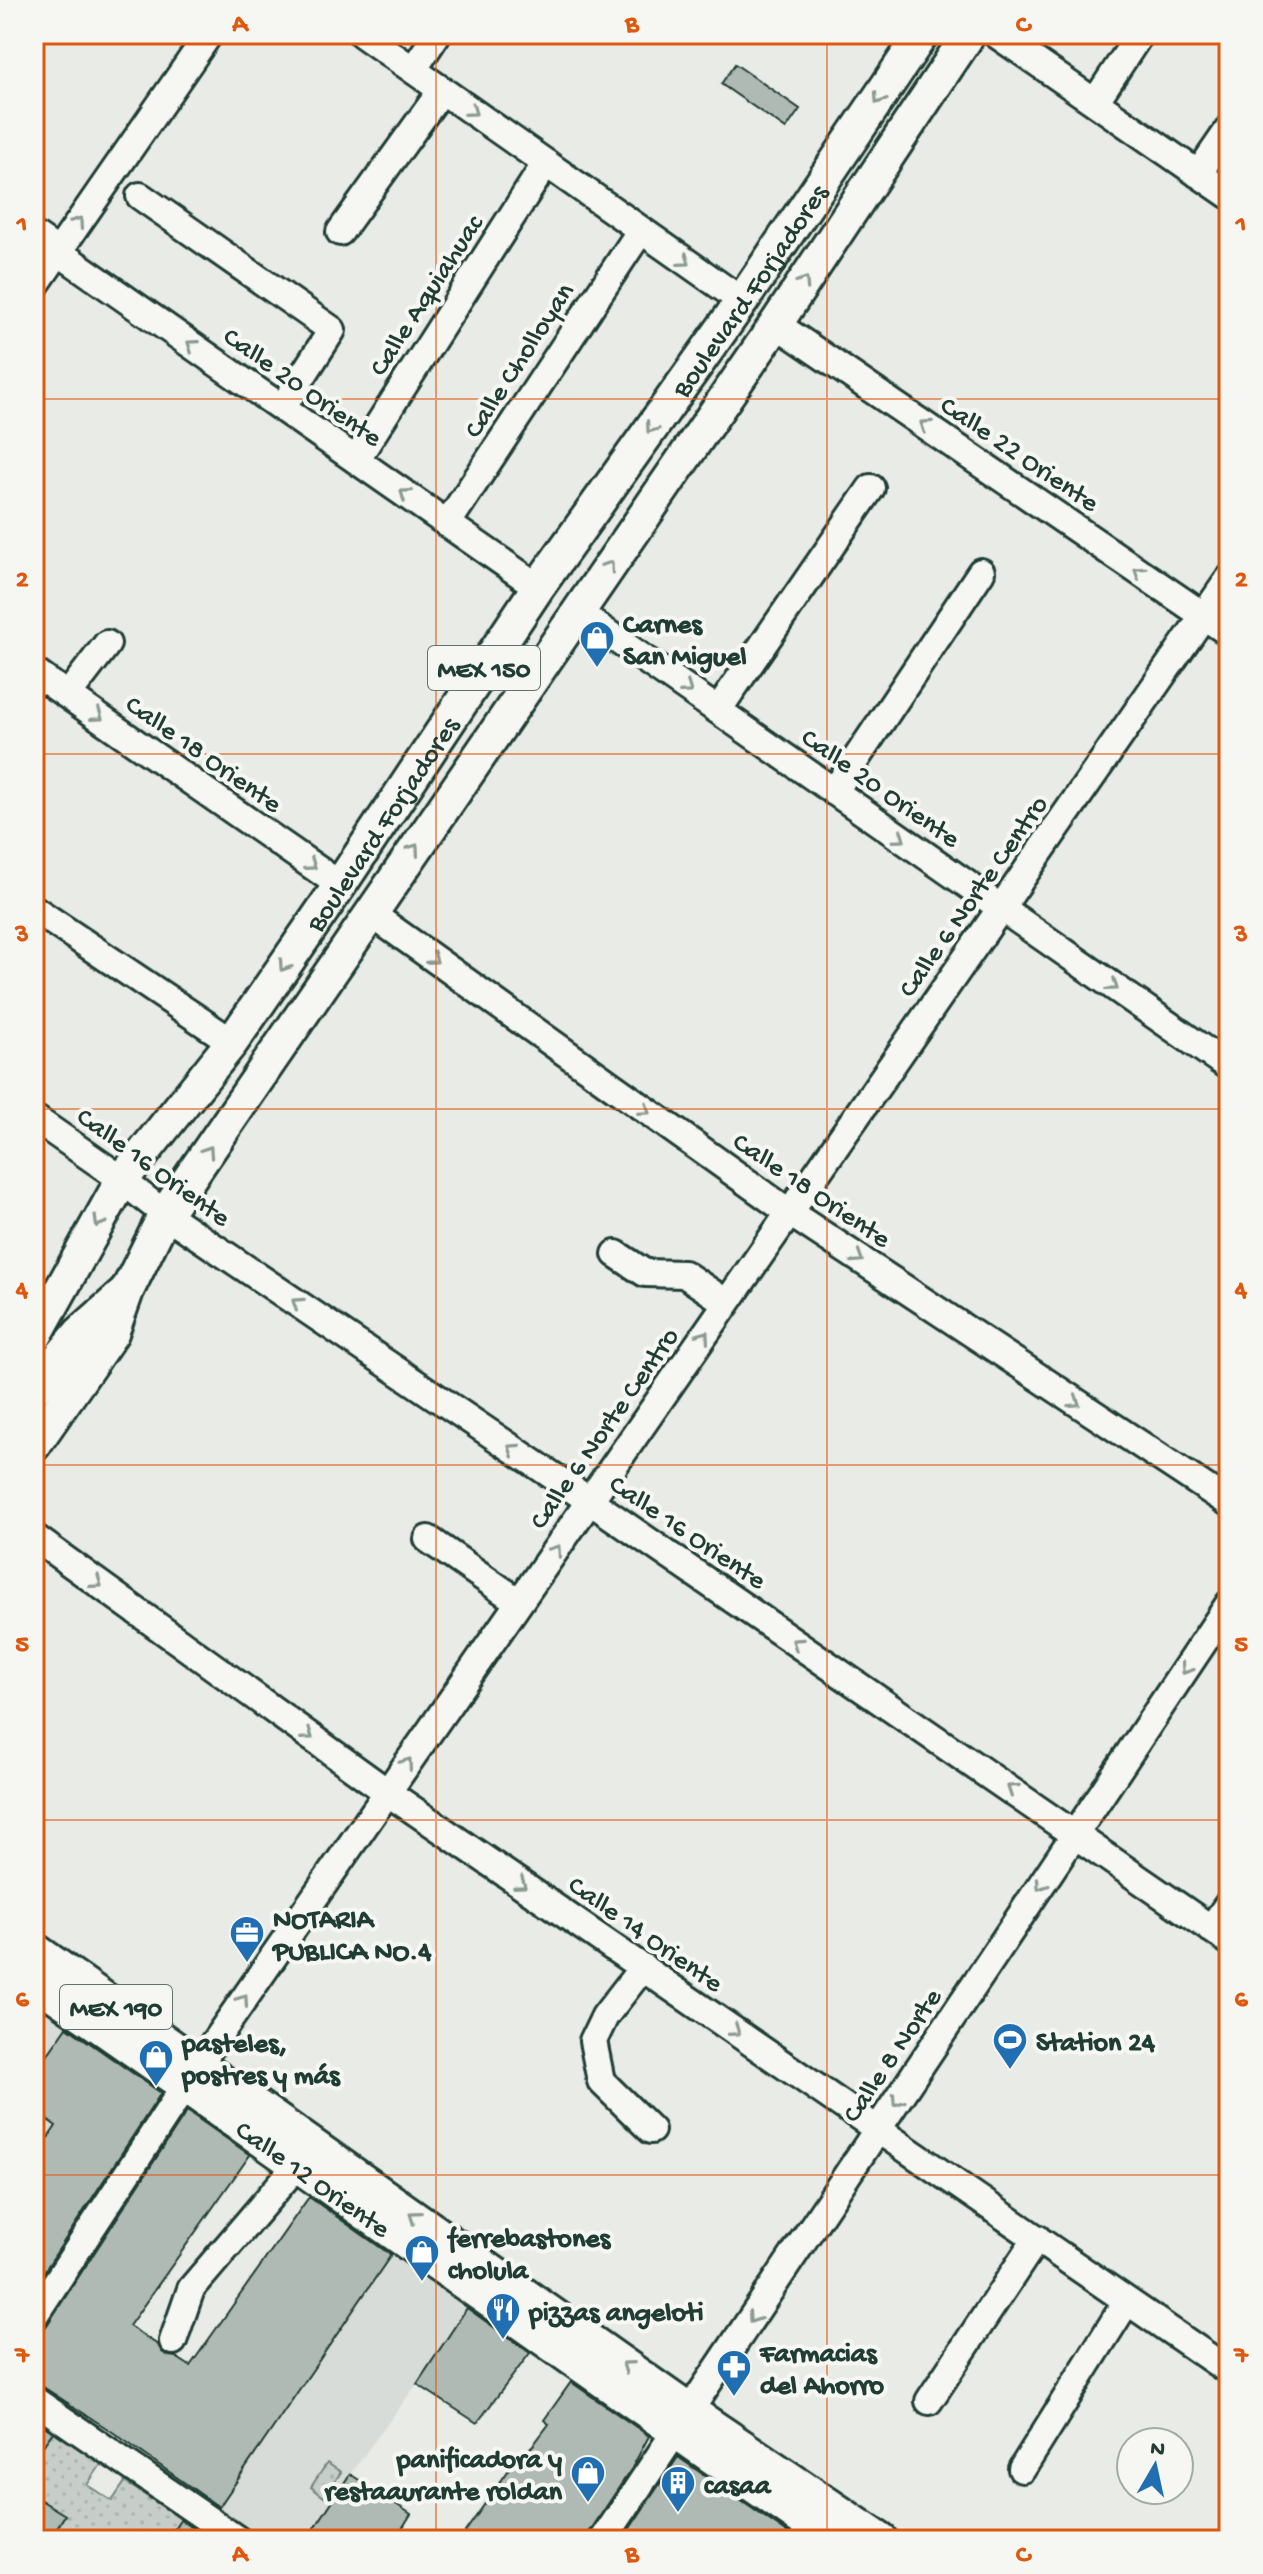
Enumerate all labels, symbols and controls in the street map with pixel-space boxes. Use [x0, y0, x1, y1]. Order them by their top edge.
text: A [231, 11, 249, 42]
text: B [624, 11, 640, 42]
text: C [1016, 11, 1033, 42]
one-way arrow [874, 90, 889, 104]
one-way arrow [464, 101, 478, 116]
street label: Boulevard Forjadores [666, 179, 837, 406]
street label: Calle Aquiahuac [363, 208, 493, 383]
text: 1 [16, 211, 27, 242]
text: 1 [1235, 211, 1246, 242]
one-way arrow [68, 217, 83, 231]
one-way arrow [676, 251, 690, 266]
one-way arrow [794, 276, 809, 291]
street label: Calle Cholloyan [458, 277, 584, 445]
street label: Calle 20 Oriente [215, 322, 388, 456]
one-way arrow [187, 340, 201, 355]
street label: Calle 22 Oriente [933, 390, 1105, 521]
one-way arrow [647, 419, 661, 433]
one-way arrow [919, 420, 933, 435]
one-way arrow [399, 489, 414, 504]
one-way arrow [599, 560, 614, 574]
text: 2 [16, 566, 29, 597]
one-way arrow [1134, 566, 1148, 581]
text: 2 [1235, 566, 1248, 597]
place label: Carnes San Miguel [623, 610, 747, 675]
shop icon: Carnes San Miguel [578, 619, 616, 669]
road number: MEX 150 [428, 646, 540, 690]
one-way arrow [678, 679, 693, 694]
street label: Calle 18 Oriente [118, 689, 288, 822]
one-way arrow [90, 706, 104, 721]
street label: Boulevard Forjadores [300, 711, 469, 940]
street label: Calle 20 Oriente [793, 723, 966, 857]
street label: Calle 6 Norte Centro [893, 790, 1057, 1005]
one-way arrow [892, 828, 906, 843]
one-way arrow [404, 844, 419, 858]
one-way arrow [303, 855, 317, 870]
text: 3 [14, 921, 29, 952]
text: 3 [1233, 921, 1248, 952]
one-way arrow [425, 949, 439, 964]
one-way arrow [279, 958, 294, 972]
one-way arrow [1105, 976, 1119, 991]
one-way arrow [636, 1100, 651, 1115]
street label: Calle 16 Oriente [69, 1102, 236, 1236]
street label: Calle 18 Oriente [725, 1127, 896, 1257]
one-way arrow [198, 1146, 213, 1160]
one-way arrow [93, 1213, 109, 1228]
one-way arrow [850, 1249, 864, 1264]
text: 4 [15, 1276, 29, 1307]
text: 4 [1234, 1276, 1248, 1307]
one-way arrow [292, 1298, 306, 1313]
street label: Calle 6 Norte Centro [524, 1322, 688, 1537]
one-way arrow [694, 1331, 709, 1345]
one-way arrow [1067, 1392, 1081, 1407]
one-way arrow [507, 1444, 521, 1459]
street label: Calle 16 Oriente [602, 1469, 772, 1599]
one-way arrow [546, 1545, 561, 1559]
one-way arrow [89, 1573, 103, 1587]
text: 5 [15, 1631, 29, 1662]
text: 5 [1234, 1631, 1248, 1662]
one-way arrow [791, 1637, 806, 1652]
one-way arrow [1180, 1660, 1195, 1675]
one-way arrow [299, 1725, 314, 1740]
one-way arrow [397, 1758, 412, 1772]
one-way arrow [1006, 1784, 1020, 1799]
street label: Calle 14 Oriente [560, 1870, 729, 2002]
one-way arrow [513, 1874, 527, 1889]
one-way arrow [1036, 1877, 1051, 1891]
place label: NOTARIA PUBLICA NO.4 [271, 1905, 432, 1970]
office icon: NOTARIA PUBLICA NO.4 [228, 1914, 266, 1964]
street label: Calle 8 Norte [837, 1983, 951, 2130]
road number: MEX 190 [60, 1985, 172, 2029]
text: 6 [15, 1986, 29, 2017]
text: 6 [1234, 1986, 1248, 2017]
one-way arrow [233, 1995, 248, 2009]
one-way arrow [727, 2021, 741, 2036]
sports icon: Station 24 [991, 2021, 1029, 2071]
place label: Station 24 [1036, 2028, 1156, 2061]
place label: pasteles, postres y más [181, 2029, 341, 2094]
shop icon: pasteles, postres y más [137, 2038, 175, 2088]
one-way arrow [891, 2093, 906, 2107]
street label: Calle 12 Oriente [228, 2115, 396, 2247]
one-way arrow [409, 2211, 423, 2226]
place label: ferrebastones cholula [446, 2224, 612, 2289]
shop icon: ferrebastones cholula [403, 2233, 441, 2283]
restaurant icon: pizzas angeloti [484, 2291, 522, 2341]
place label: pizzas angeloti [528, 2298, 703, 2331]
one-way arrow [747, 2309, 762, 2323]
place label: Farmacias del Ahorro [759, 2339, 885, 2404]
text: 7 [13, 2342, 30, 2373]
text: 7 [1232, 2342, 1249, 2373]
pharmacy icon: Farmacias del Ahorro [715, 2348, 753, 2398]
one-way arrow [621, 2361, 635, 2376]
north arrow [1115, 2426, 1195, 2506]
text: N [1148, 2436, 1167, 2464]
place label: panificadora y restaaurante roldan [324, 2445, 563, 2510]
shop icon: panificadora y restaaurante roldan [569, 2454, 607, 2504]
building icon: casaa [659, 2464, 697, 2514]
place label: casaa [704, 2471, 772, 2504]
text: A [231, 2541, 249, 2572]
text: B [624, 2541, 640, 2572]
text: C [1016, 2541, 1033, 2572]

